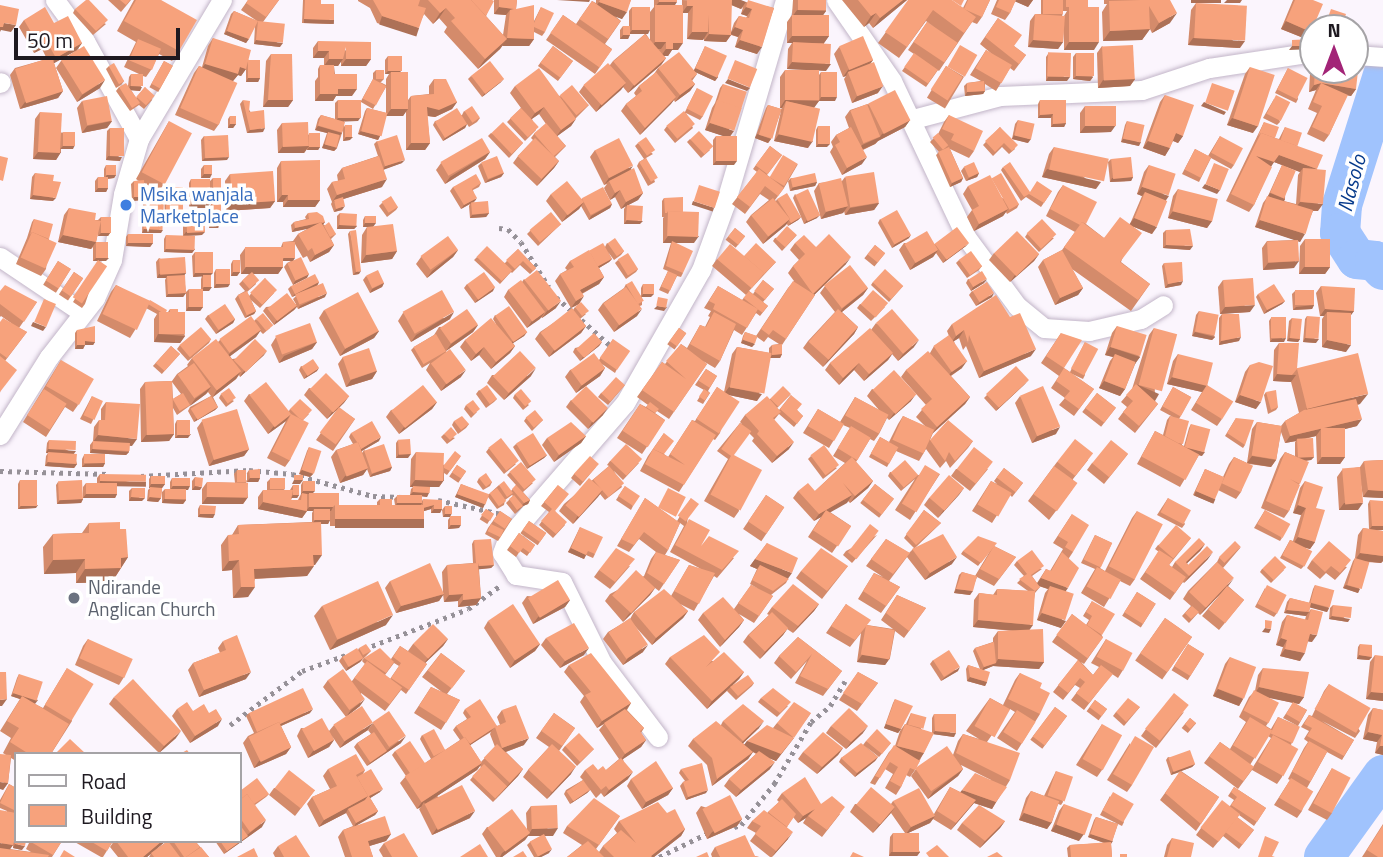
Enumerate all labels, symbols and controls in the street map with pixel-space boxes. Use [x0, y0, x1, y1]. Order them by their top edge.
scale bar [18, 14, 184, 58]
north arrow [1299, 14, 1369, 84]
text: N [1327, 15, 1341, 44]
text: 50 m [27, 24, 73, 56]
water label: Nasolo [1331, 152, 1371, 214]
place label: Msika wanjala Marketplace [140, 183, 253, 227]
marker: Msika wanjala Marketplace [118, 197, 134, 213]
place label: Ndirande Anglican Church [88, 576, 216, 620]
marker: Ndirande Anglican Church [66, 590, 82, 606]
legend [14, 752, 242, 843]
text: Road [81, 765, 126, 797]
text: Building [81, 800, 152, 832]

